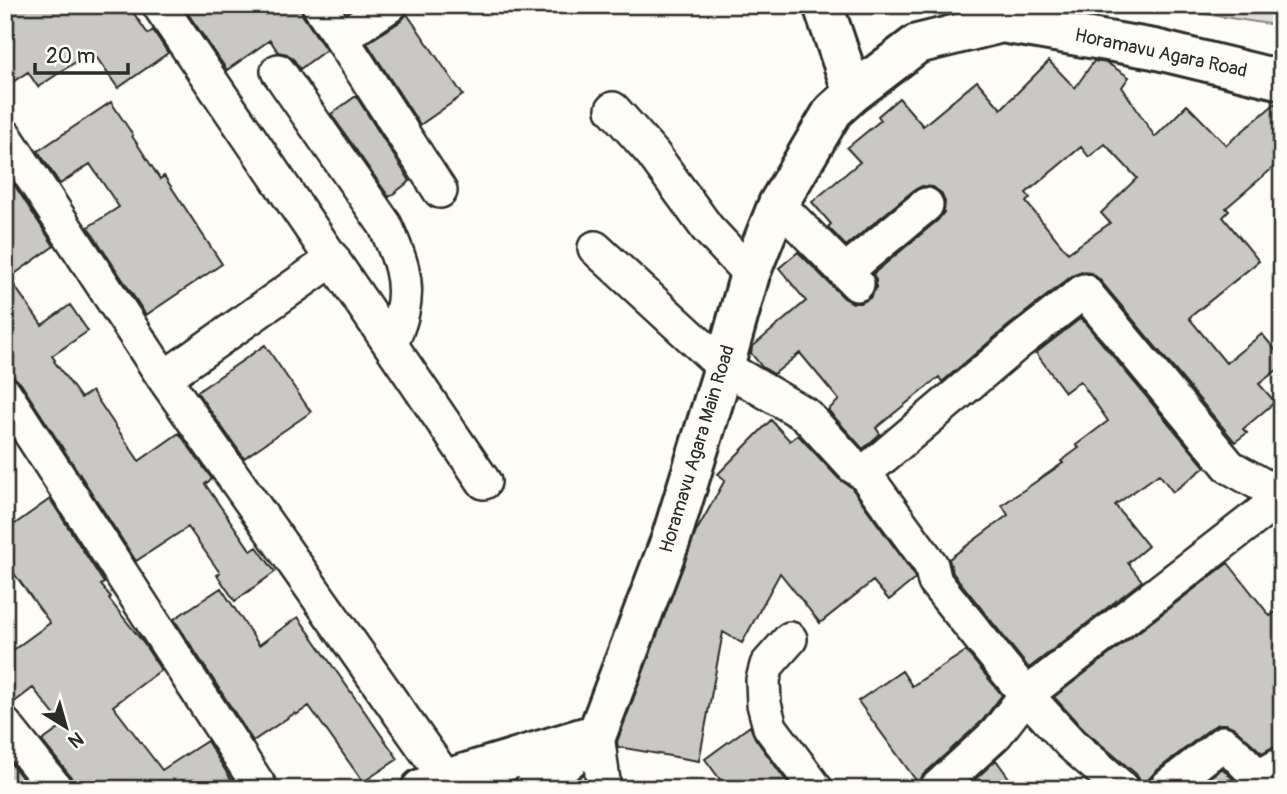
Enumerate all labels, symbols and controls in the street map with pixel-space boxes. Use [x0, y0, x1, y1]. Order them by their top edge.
street label: Horamavu Agara Road [1073, 23, 1249, 83]
scale bar [35, 32, 128, 76]
text: 20 m [46, 43, 95, 70]
street label: Horamavu Agara Main Road [654, 342, 740, 556]
north arrow [32, 692, 102, 762]
text: N [63, 726, 88, 753]

